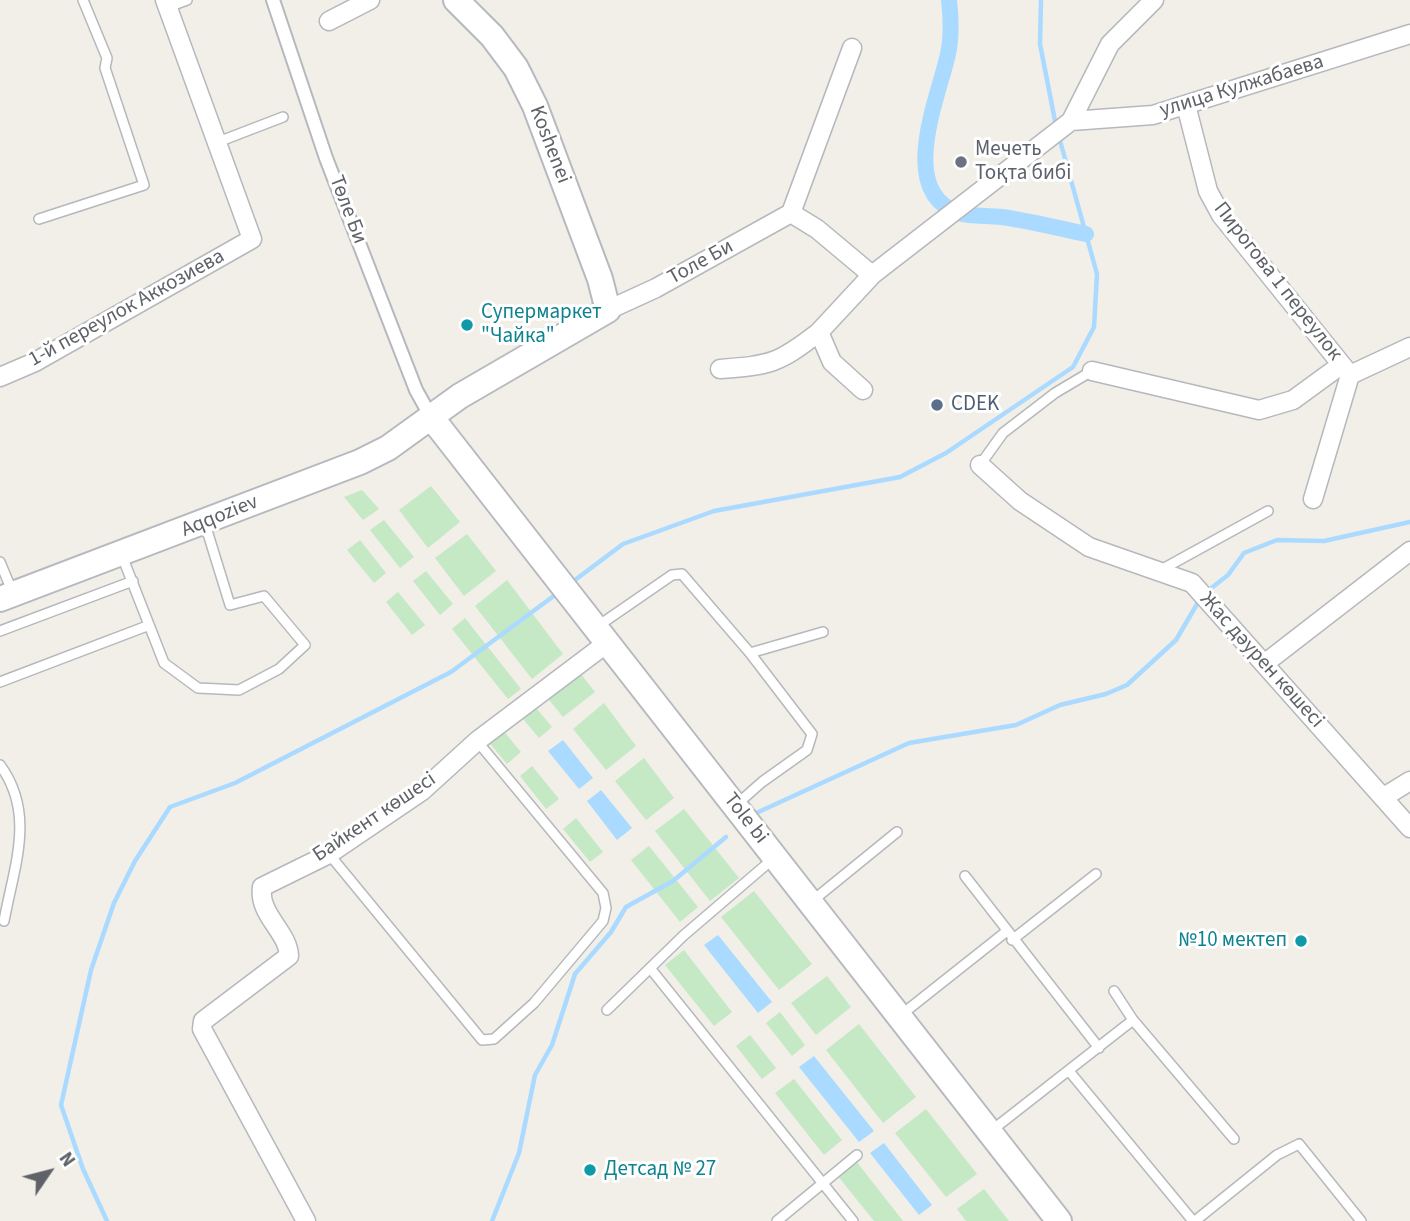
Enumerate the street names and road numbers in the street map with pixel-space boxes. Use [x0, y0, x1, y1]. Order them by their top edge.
street label: улица Кулжабаева [1157, 50, 1327, 124]
street label: Koshenei [523, 103, 575, 187]
street label: Төле Би [323, 172, 371, 248]
street label: Пирогова 1 переулок [1207, 198, 1347, 366]
street label: Толе Би [664, 235, 738, 291]
street label: 1-й переулок Аккозиева [25, 245, 229, 373]
street label: Aqqoziev [178, 490, 262, 544]
street label: Жас дәурен көшесі [1194, 588, 1328, 734]
street label: Байкент көшесі [309, 768, 441, 868]
street label: Tole bi [717, 788, 773, 850]

